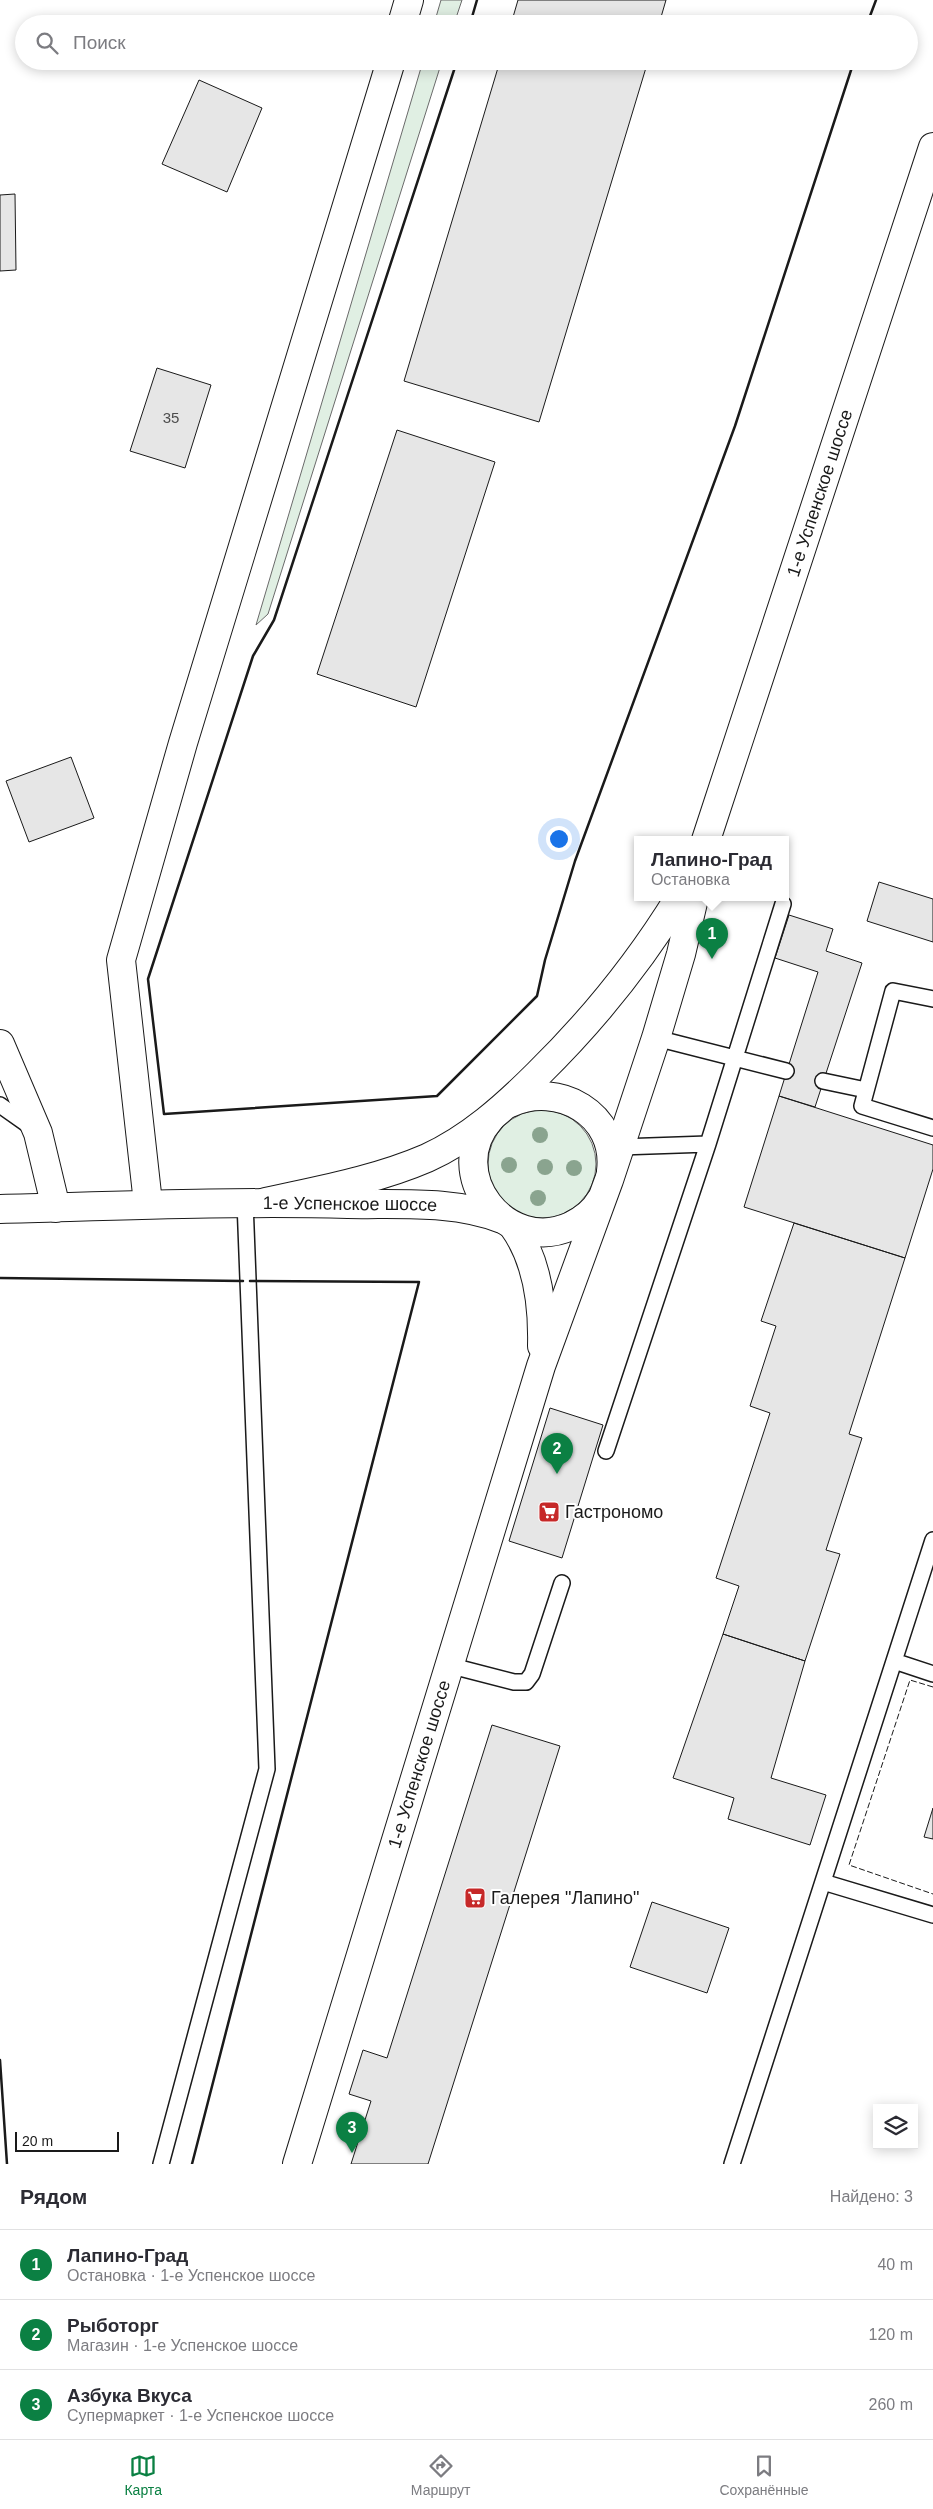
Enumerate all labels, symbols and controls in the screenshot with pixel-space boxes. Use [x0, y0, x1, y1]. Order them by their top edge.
search box [15, 15, 918, 70]
icon: search [33, 29, 61, 57]
text: Поиск [73, 32, 126, 53]
street label: 1-е Успенское шоссе [783, 407, 856, 579]
house number: 35 [163, 409, 179, 426]
your location [546, 826, 572, 852]
popup [634, 836, 789, 901]
text: Лапино-Град [651, 849, 772, 870]
text: Остановка [651, 871, 730, 888]
pin: 1 [696, 918, 728, 959]
street label: 1-е Успенское шоссе [263, 1193, 438, 1215]
pin: 2 [541, 1433, 573, 1474]
supermarket icon: Гастрономо [537, 1500, 561, 1524]
place label: Гастрономо [565, 1502, 663, 1522]
street label: 1-е Успенское шоссе [384, 1678, 454, 1851]
supermarket icon: Галерея "Лапино" [463, 1886, 487, 1910]
place label: Галерея "Лапино" [491, 1888, 639, 1908]
map controls [873, 2104, 918, 2149]
button: layers [873, 2104, 918, 2149]
pin: 3 [336, 2112, 368, 2153]
scale bar [15, 2129, 119, 2152]
text: 20 m [22, 2133, 53, 2149]
text: Рядом [20, 2185, 87, 2208]
text: Найдено: 3 [830, 2188, 913, 2205]
text: Лапино-Град [67, 2245, 188, 2266]
text: 1 [32, 2256, 40, 2273]
text: 40 m [877, 2256, 913, 2273]
text: Остановка · 1-е Успенское шоссе [67, 2267, 315, 2284]
text: Рыботорг [67, 2315, 159, 2336]
text: 2 [32, 2326, 40, 2343]
text: 120 m [869, 2326, 913, 2343]
text: Магазин · 1-е Успенское шоссе [67, 2337, 298, 2354]
text: Азбука Вкуса [67, 2385, 192, 2406]
text: 3 [32, 2396, 40, 2413]
text: 260 m [869, 2396, 913, 2413]
text: Супермаркет · 1-е Успенское шоссе [67, 2407, 334, 2424]
tab: Карта [124, 2452, 162, 2498]
tab: Маршрут [411, 2452, 471, 2498]
tab: Сохранённые [719, 2452, 809, 2498]

